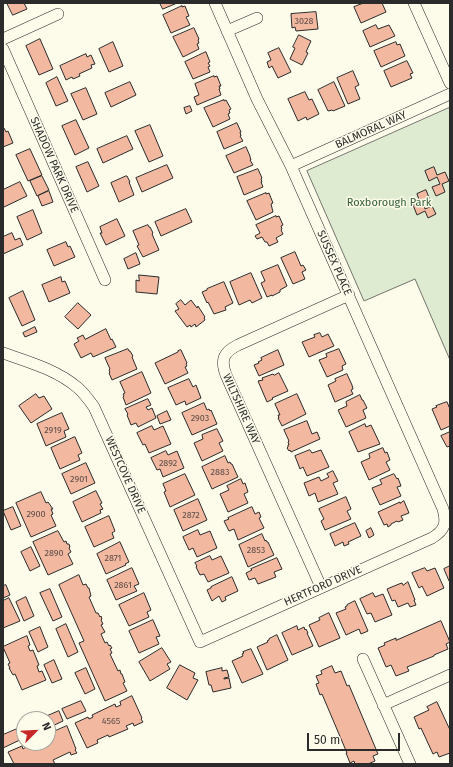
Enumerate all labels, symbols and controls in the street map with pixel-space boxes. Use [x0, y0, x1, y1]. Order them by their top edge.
house number: 3028 [295, 16, 313, 26]
street label: BALMORAL WAY [333, 108, 409, 152]
street label: SHADOW PARK DRIVE [27, 115, 81, 215]
park label: Roxborough Park [347, 196, 431, 210]
street label: SUSSEX PLACE [314, 228, 354, 298]
street label: WILTSHIRE WAY [220, 372, 262, 446]
house number: 2903 [191, 413, 209, 423]
house number: 2919 [44, 425, 62, 435]
street label: WESTCOVE DRIVE [102, 434, 148, 516]
house number: 2892 [159, 458, 177, 468]
house number: 2883 [211, 467, 229, 477]
house number: 2901 [70, 474, 88, 484]
house number: 2900 [26, 509, 46, 519]
house number: 2872 [182, 510, 200, 520]
house number: 2853 [247, 545, 265, 555]
house number: 2890 [44, 548, 64, 558]
house number: 2871 [104, 553, 122, 563]
street label: HERTFORD DRIVE [282, 563, 364, 609]
house number: 2861 [114, 580, 132, 590]
north arrow [16, 711, 56, 751]
house number: 4565 [102, 716, 120, 726]
text: N [39, 720, 54, 732]
scale bar [309, 725, 402, 751]
text: 50 m [314, 733, 340, 747]

